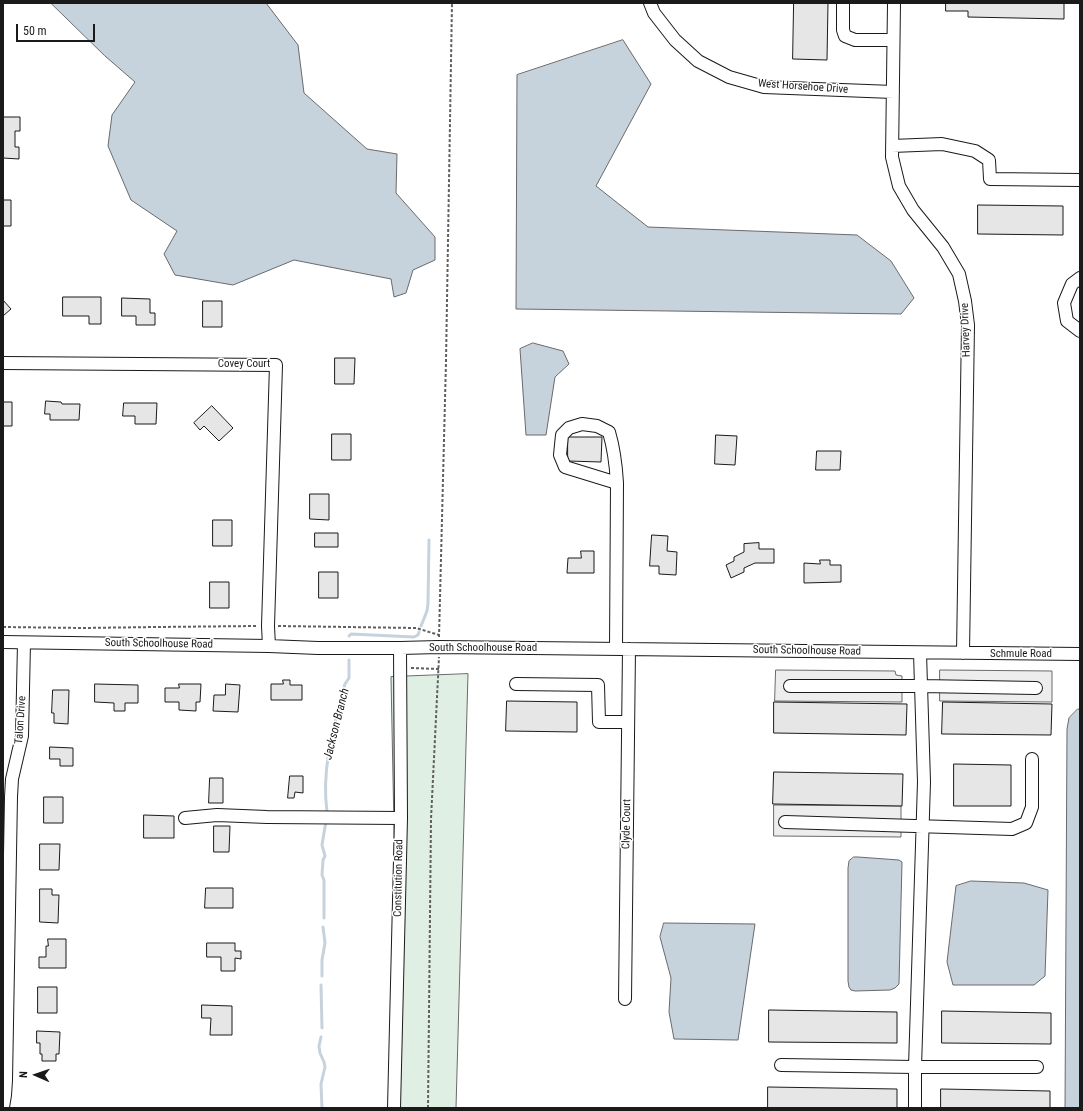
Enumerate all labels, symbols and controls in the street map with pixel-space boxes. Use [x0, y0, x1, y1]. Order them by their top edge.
scale bar [18, 16, 97, 42]
text: 50 m [23, 24, 47, 38]
street label: West Horsehoe Drive [757, 77, 849, 97]
street label: Harvey Drive [958, 303, 974, 357]
street label: Covey Court [218, 357, 270, 371]
street label: South Schoolhouse Road [105, 636, 213, 652]
street label: South Schoolhouse Road [429, 641, 537, 655]
street label: South Schoolhouse Road [753, 643, 861, 659]
street label: Schmule Road [990, 647, 1052, 661]
water label: Jackson Branch [321, 687, 353, 761]
street label: Talon Drive [13, 695, 29, 745]
street label: Clyde Court [620, 799, 634, 849]
street label: Constitution Road [392, 839, 406, 917]
north arrow [16, 1055, 56, 1095]
text: N [17, 1071, 30, 1078]

